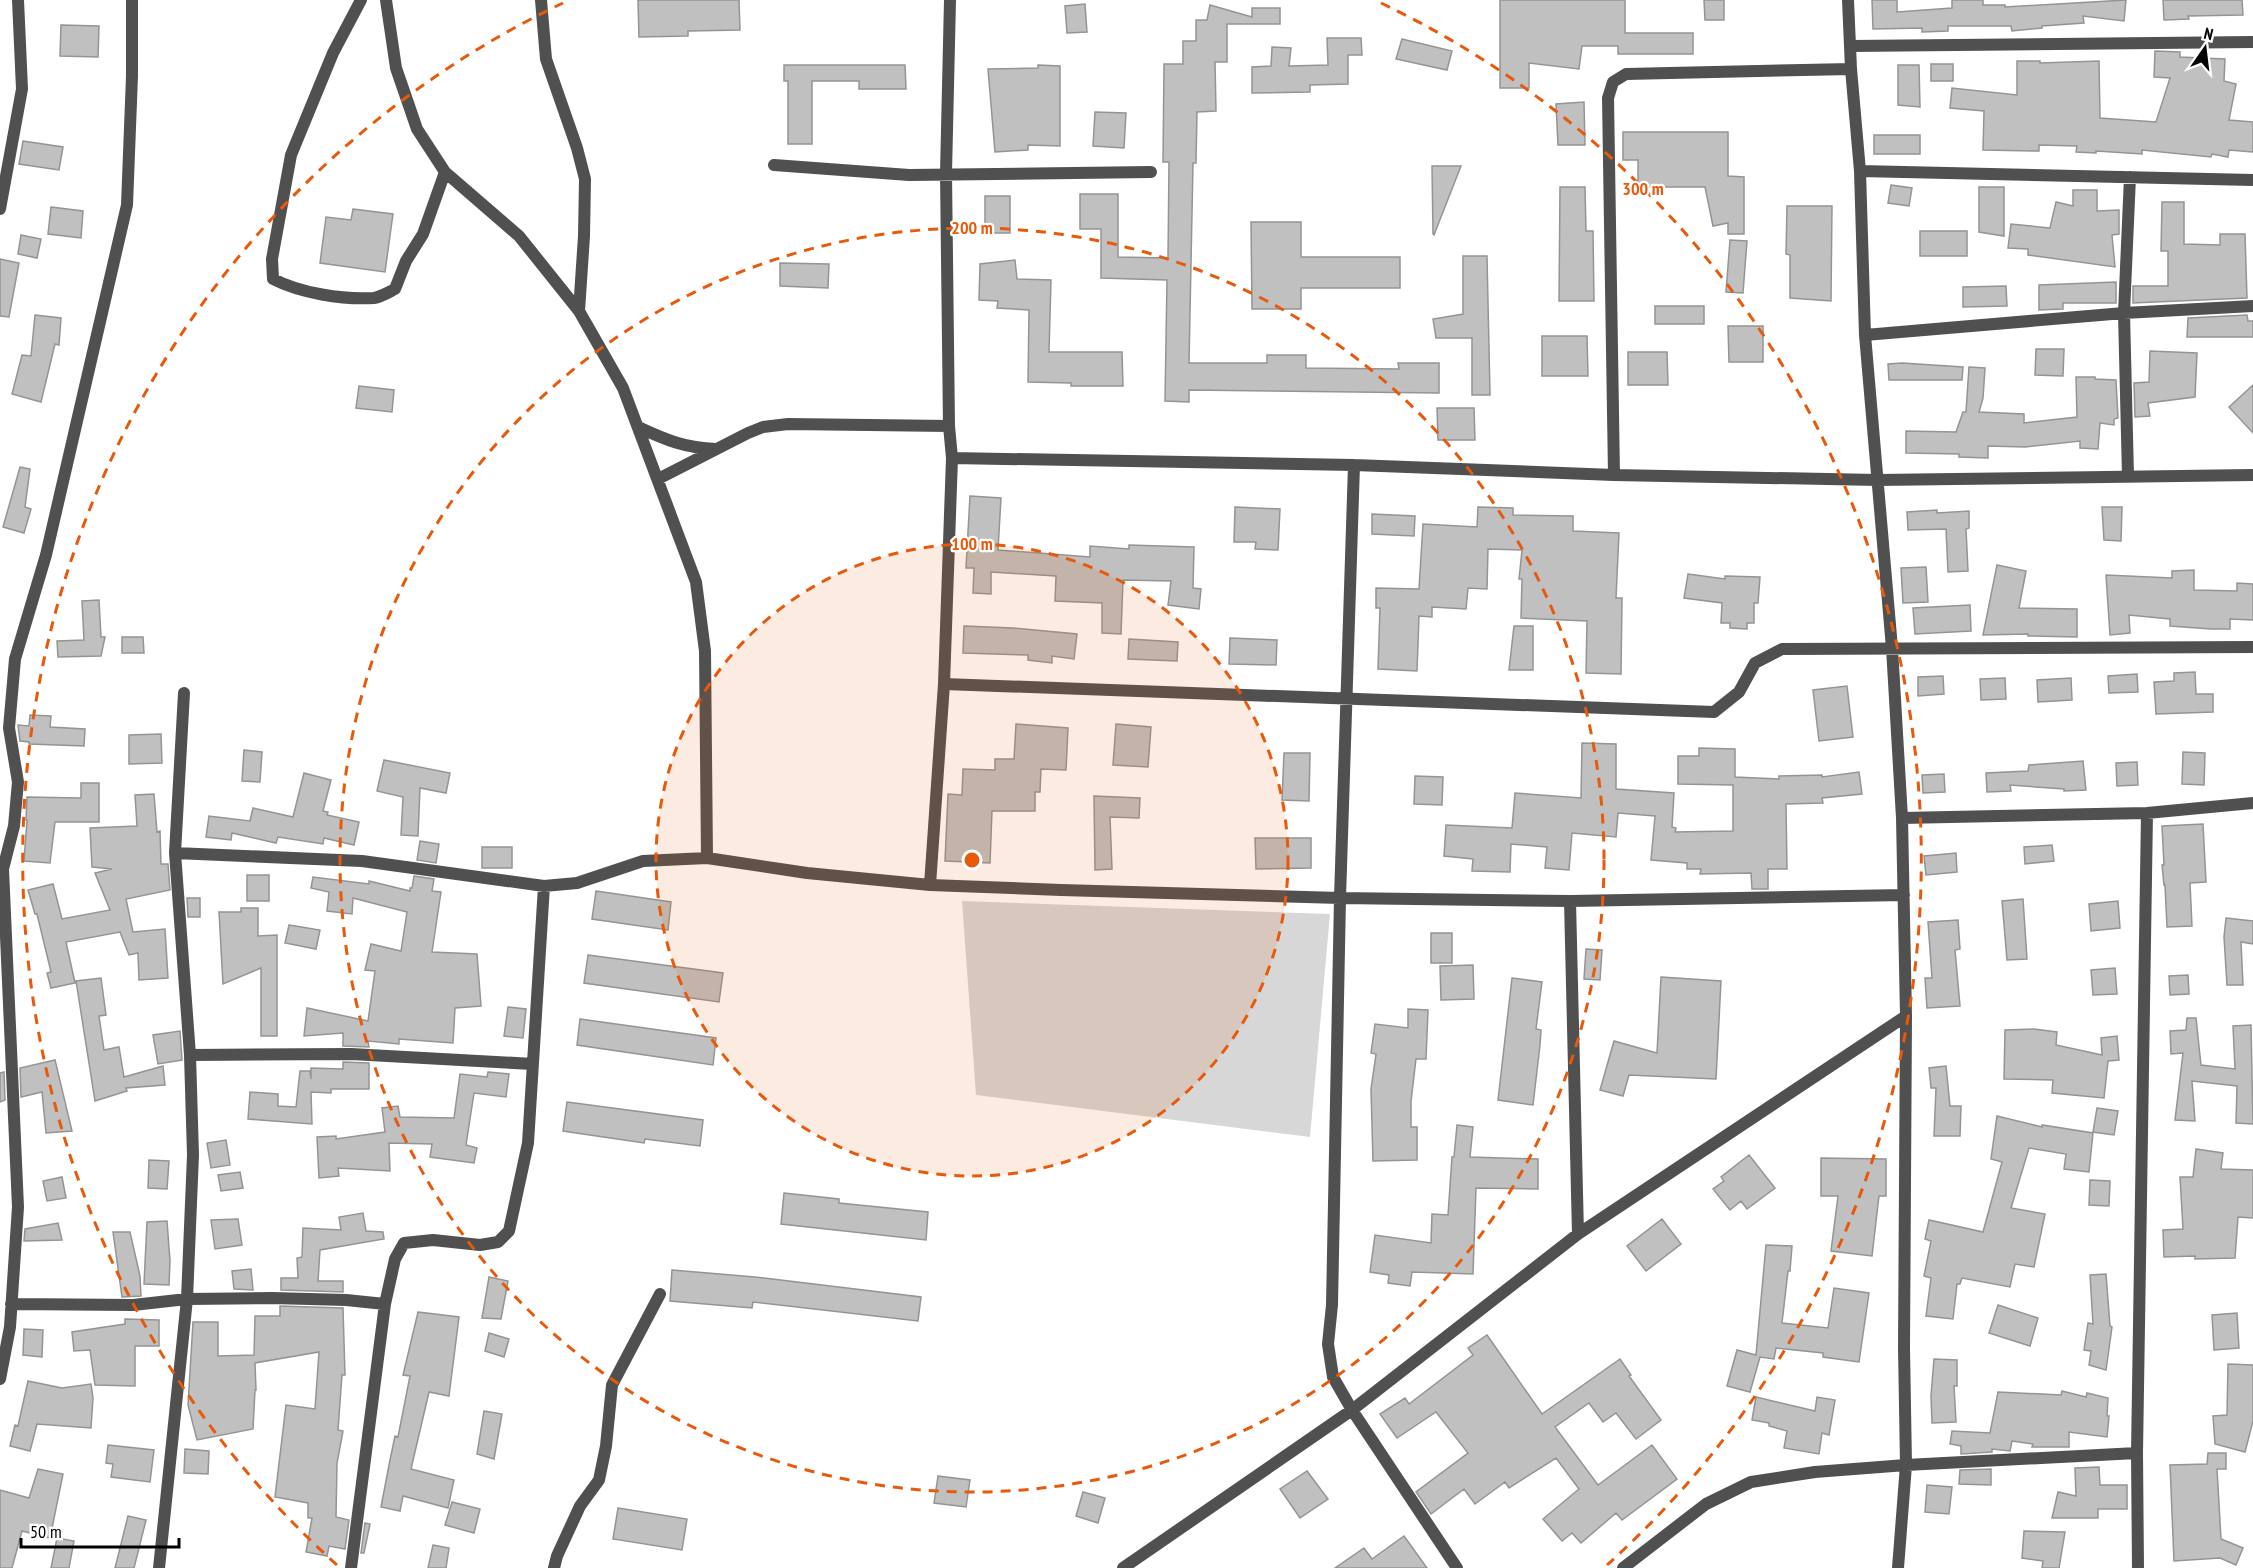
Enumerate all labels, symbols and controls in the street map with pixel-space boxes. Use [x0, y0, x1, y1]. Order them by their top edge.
north arrow [2175, 18, 2235, 78]
text: N [2202, 23, 2215, 44]
text: 300 m [1622, 177, 1664, 200]
text: 200 m [951, 216, 993, 239]
text: 100 m [951, 532, 993, 555]
centre of rings [962, 850, 982, 870]
scale bar [21, 1511, 178, 1549]
text: 50 m [30, 1520, 62, 1543]

